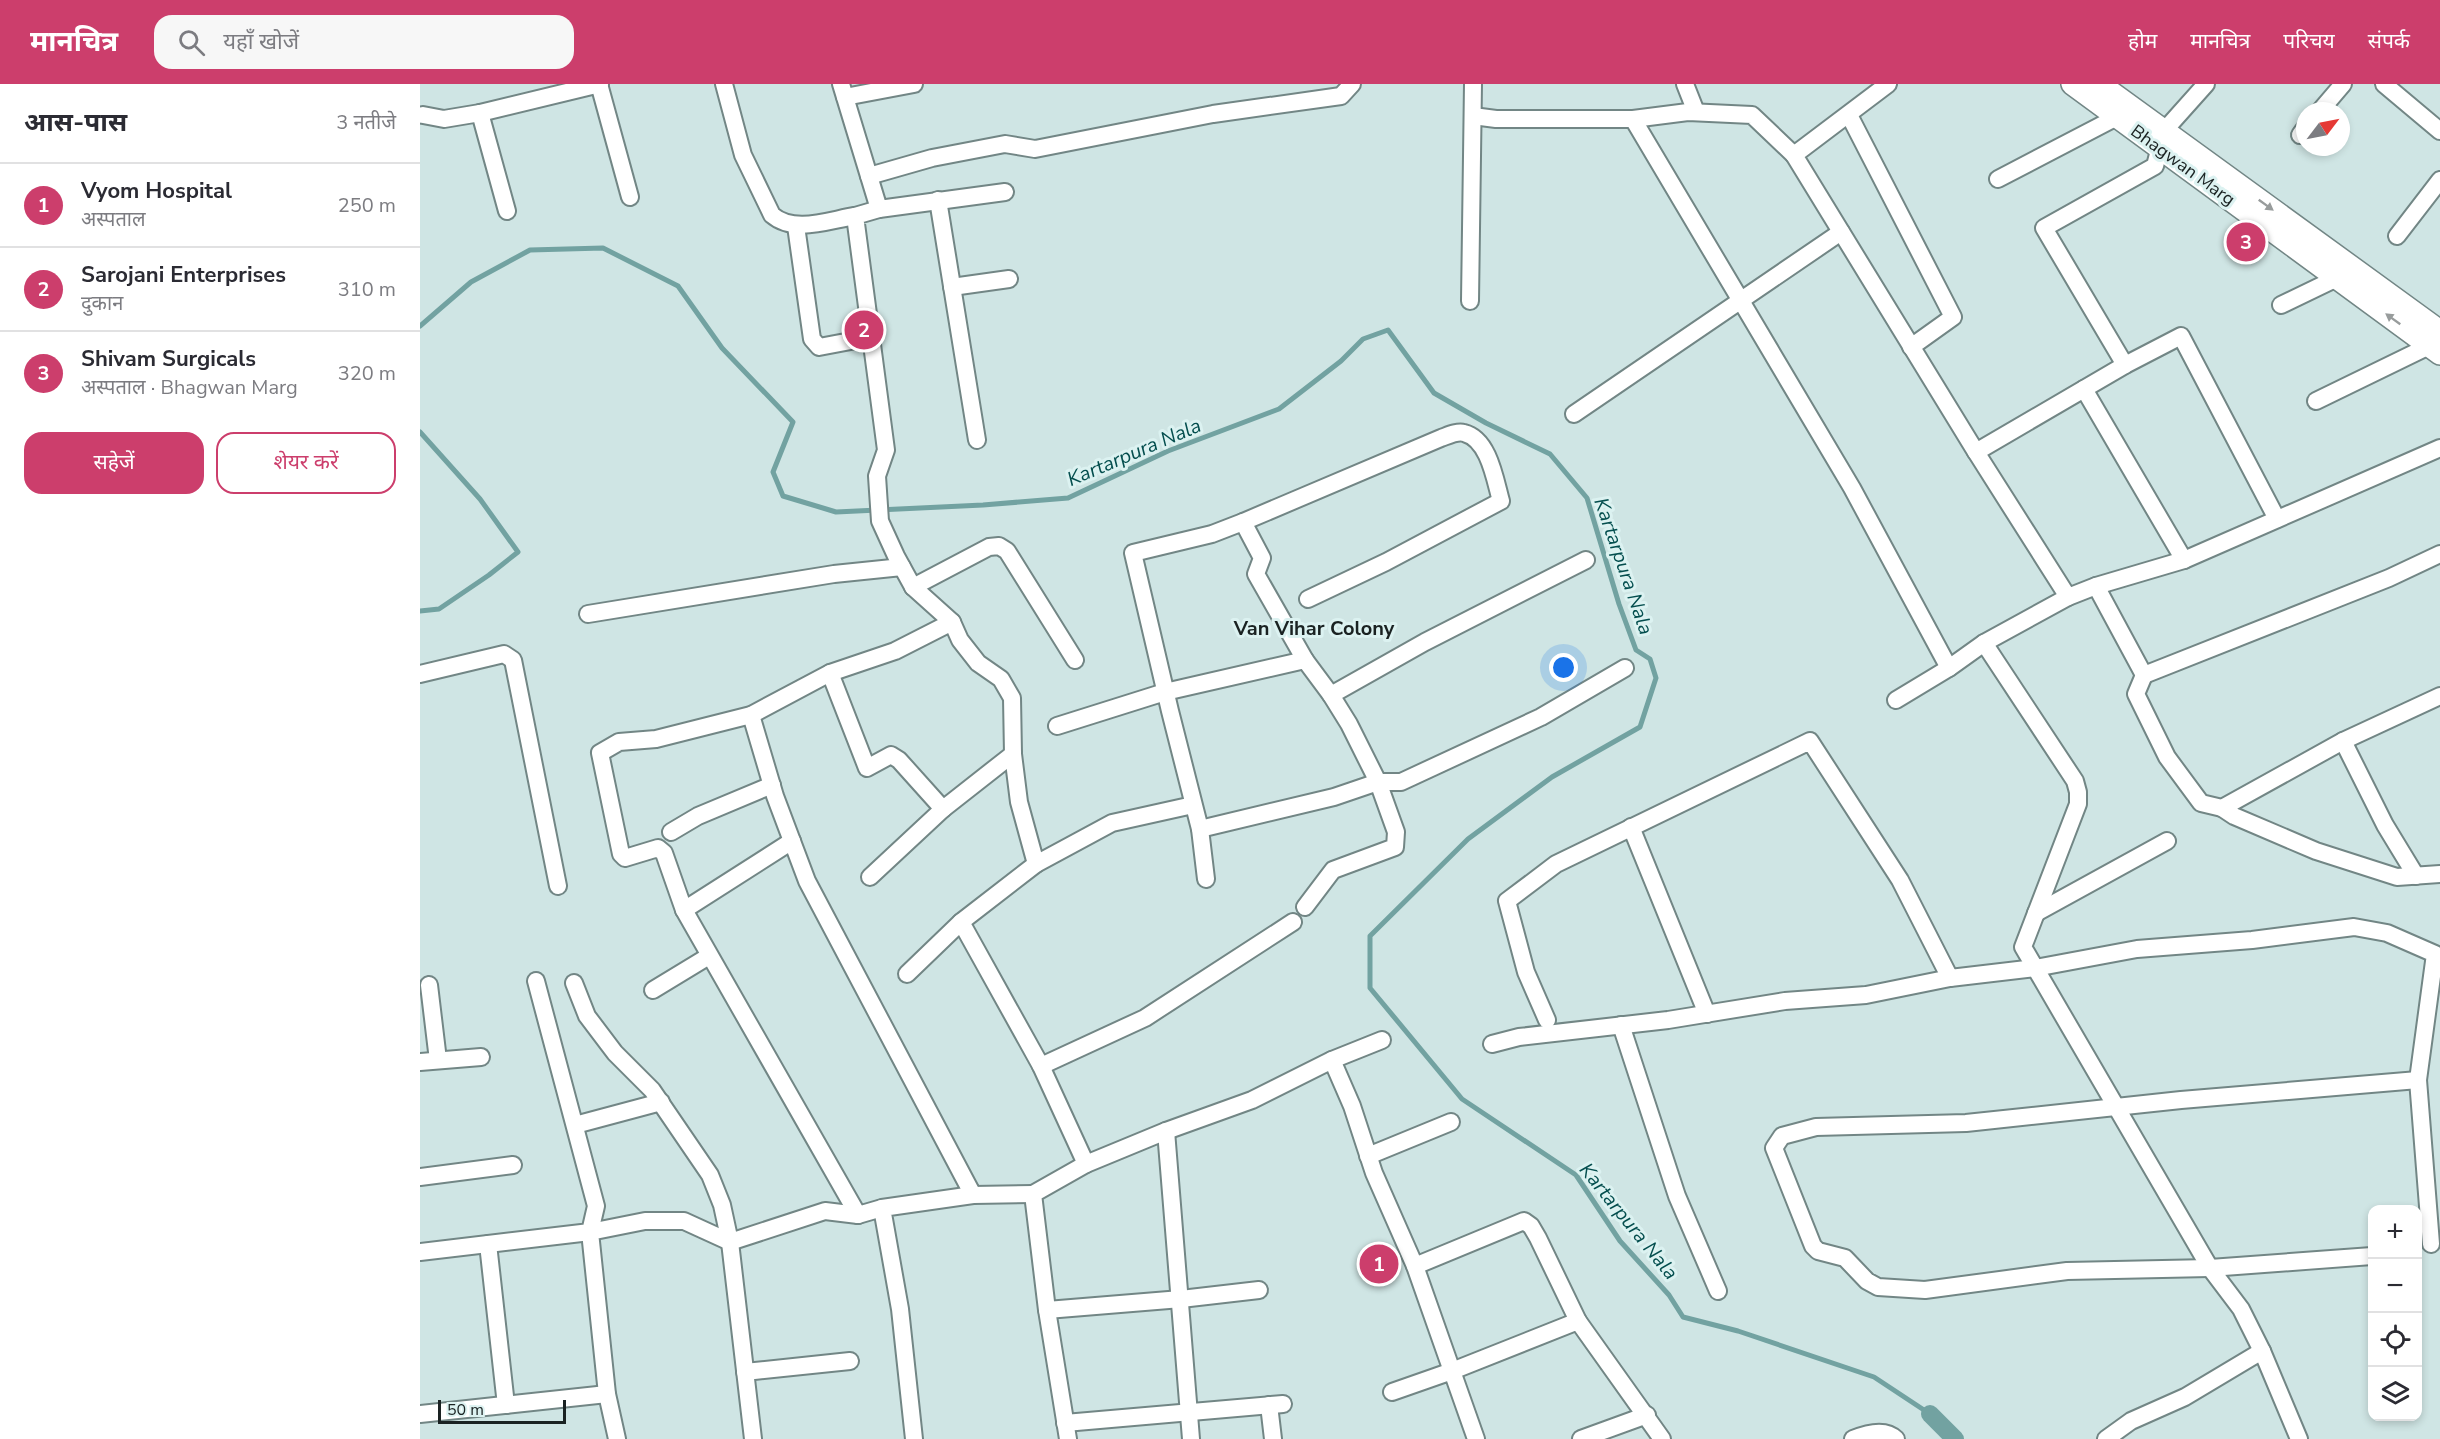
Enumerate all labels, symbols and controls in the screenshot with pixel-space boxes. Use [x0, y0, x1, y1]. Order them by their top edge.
search box [154, 15, 574, 69]
text: मानचित्र [30, 23, 118, 61]
icon: search [175, 26, 208, 59]
text: यहाँ खोजें [223, 27, 299, 57]
text: होम [2128, 27, 2157, 55]
text: मानचित्र [2190, 27, 2250, 55]
text: परिचय [2283, 27, 2335, 55]
text: संपर्क [2368, 27, 2410, 55]
north arrow [2296, 102, 2350, 156]
text: आस-पास [24, 105, 127, 140]
text: 3 नतीजे [336, 109, 396, 136]
street label: Bhagwan Marg [2126, 119, 2240, 211]
text: Vyom Hospital [81, 176, 232, 206]
text: 1 [38, 192, 50, 219]
text: 250 m [338, 192, 396, 219]
one-way arrow [2258, 199, 2274, 211]
text: अस्पताल [81, 206, 146, 233]
pin: 3 [2226, 220, 2266, 264]
text: Sarojani Enterprises [81, 260, 286, 290]
text: 2 [38, 276, 50, 303]
text: 310 m [338, 276, 396, 303]
text: दुकान [81, 290, 123, 317]
pin: 2 [844, 308, 884, 352]
one-way arrow [2385, 314, 2400, 326]
text: Shivam Surgicals [81, 344, 256, 374]
text: 3 [38, 360, 50, 387]
text: 320 m [338, 360, 396, 387]
text: अस्पताल · Bhagwan Marg [81, 374, 298, 401]
water label: Kartarpura Nala [1063, 412, 1205, 493]
button: सहेजें [24, 432, 204, 494]
button: शेयर करें [216, 432, 396, 494]
water label: Kartarpura Nala [1587, 494, 1660, 638]
district label: Van Vihar Colony [1233, 615, 1395, 642]
your location [1549, 653, 1578, 682]
water label: Kartarpura Nala [1573, 1157, 1684, 1285]
map controls [2368, 1205, 2422, 1421]
button: + [2368, 1205, 2422, 1259]
pin: 1 [1360, 1242, 1398, 1286]
button: − [2368, 1259, 2422, 1313]
button: locate [2368, 1313, 2422, 1367]
button: layers [2368, 1367, 2422, 1421]
scale bar [438, 1397, 566, 1424]
text: 50 m [447, 1399, 484, 1421]

